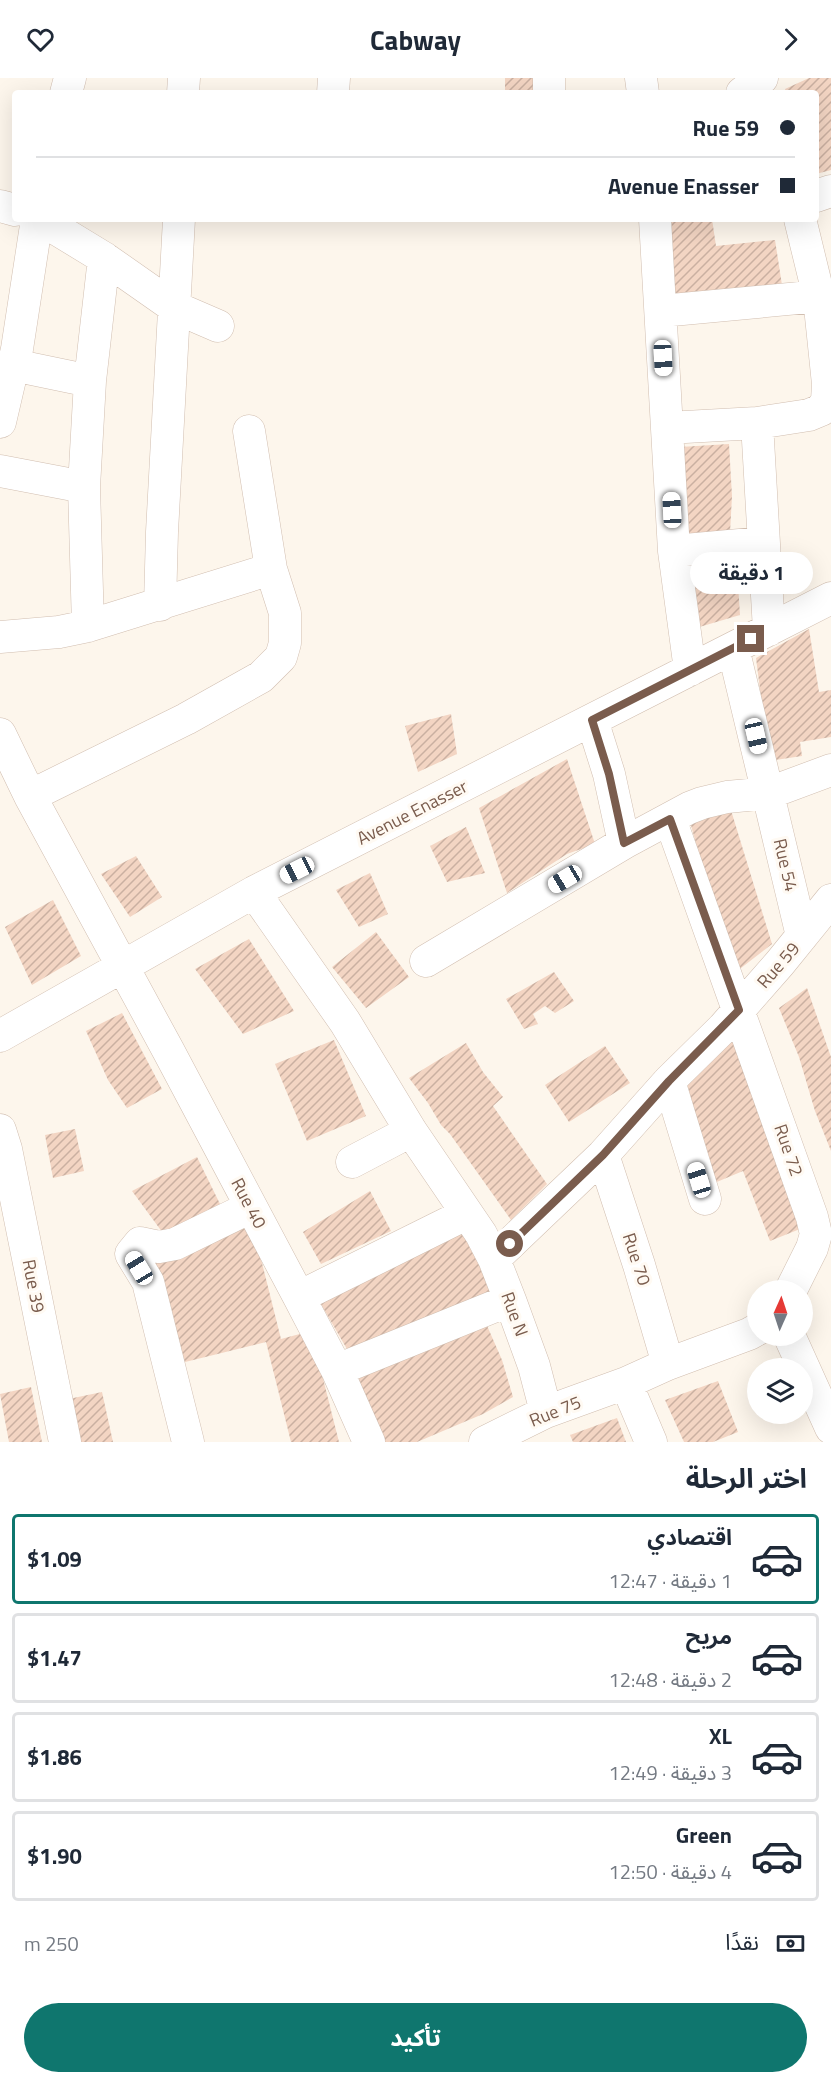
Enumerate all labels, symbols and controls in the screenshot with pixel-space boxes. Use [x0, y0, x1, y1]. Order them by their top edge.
text: Cabway [370, 19, 461, 60]
icon: heart [24, 23, 57, 56]
icon: forward [774, 23, 807, 56]
text: Rue 59 [692, 111, 759, 145]
text: Avenue Enasser [608, 169, 759, 203]
car [653, 340, 673, 376]
car [662, 492, 682, 528]
callout: 1 دقيقة [690, 552, 813, 594]
text: 1 دقيقة [719, 557, 784, 588]
route end [737, 625, 764, 652]
car [743, 716, 769, 756]
street label: Avenue Enasser [352, 773, 472, 851]
street label: Rue 54 [767, 836, 805, 894]
car [277, 854, 317, 886]
car [545, 862, 585, 896]
street label: Rue 59 [750, 936, 806, 994]
street label: Rue 72 [767, 1120, 811, 1180]
car [685, 1160, 713, 1200]
street label: Rue 40 [224, 1173, 274, 1233]
street label: Rue 70 [616, 1229, 658, 1289]
route start [496, 1230, 523, 1257]
car [122, 1248, 156, 1288]
street label: Rue 39 [16, 1257, 52, 1315]
north arrow [747, 1280, 813, 1346]
map controls [747, 1280, 813, 1424]
street label: Rue N [494, 1288, 536, 1340]
button: layers [747, 1358, 813, 1424]
street label: Rue 75 [525, 1388, 585, 1434]
text: اختر الرحلة [686, 1457, 807, 1498]
text: اقتصادي [647, 1520, 732, 1554]
icon: car [750, 1532, 804, 1586]
text: $1.09 [27, 1542, 82, 1576]
text: 1 دقيقة · 12:47 [609, 1565, 732, 1596]
text: مريح [686, 1619, 732, 1653]
icon: car [750, 1631, 804, 1685]
text: $1.47 [27, 1641, 82, 1675]
text: 2 دقيقة · 12:48 [609, 1664, 732, 1695]
text: XL [709, 1719, 732, 1753]
icon: car [750, 1730, 804, 1784]
text: $1.86 [27, 1740, 82, 1774]
text: 3 دقيقة · 12:49 [609, 1757, 732, 1788]
text: Green [676, 1818, 732, 1852]
icon: car [750, 1829, 804, 1883]
text: $1.90 [27, 1839, 82, 1873]
text: 4 دقيقة · 12:50 [609, 1856, 732, 1887]
text: نقدًا [725, 1925, 759, 1959]
icon: cash [774, 1927, 807, 1960]
text: 250 m [24, 1928, 79, 1959]
button: تأكيد [24, 2003, 807, 2072]

